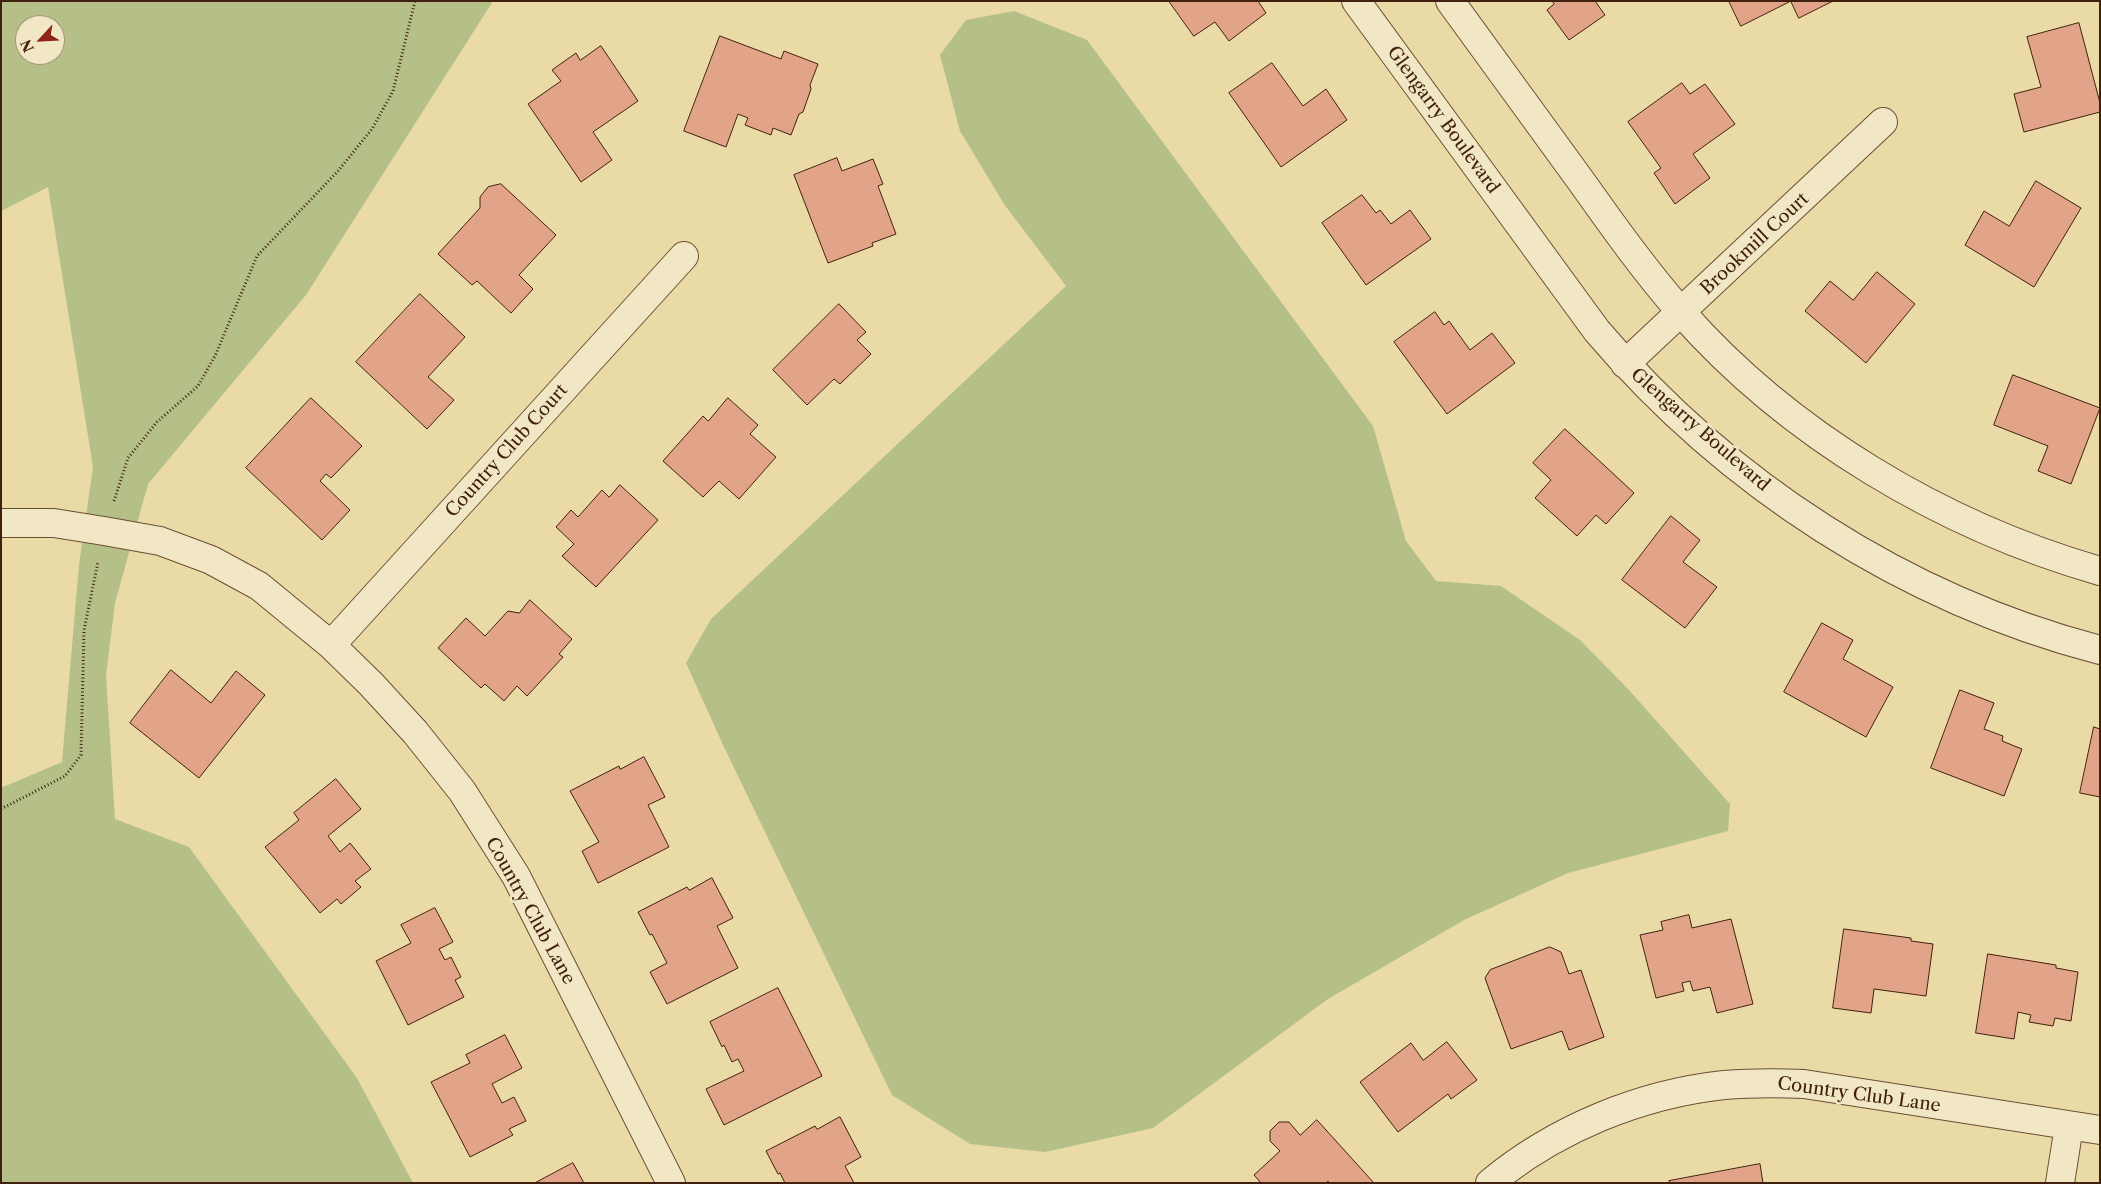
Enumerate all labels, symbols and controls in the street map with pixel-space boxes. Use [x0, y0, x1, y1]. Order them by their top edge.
north arrow [15, 15, 65, 65]
text: N [17, 37, 38, 55]
street label: Glengarry Boulevard [1382, 42, 1504, 198]
street label: Brookmill Court [1696, 188, 1814, 300]
street label: Glengarry Boulevard [1626, 364, 1774, 496]
street label: Country Club Court [441, 380, 573, 522]
street label: Country Club Lane [481, 834, 579, 988]
street label: Country Club Lane [1776, 1073, 1942, 1117]

